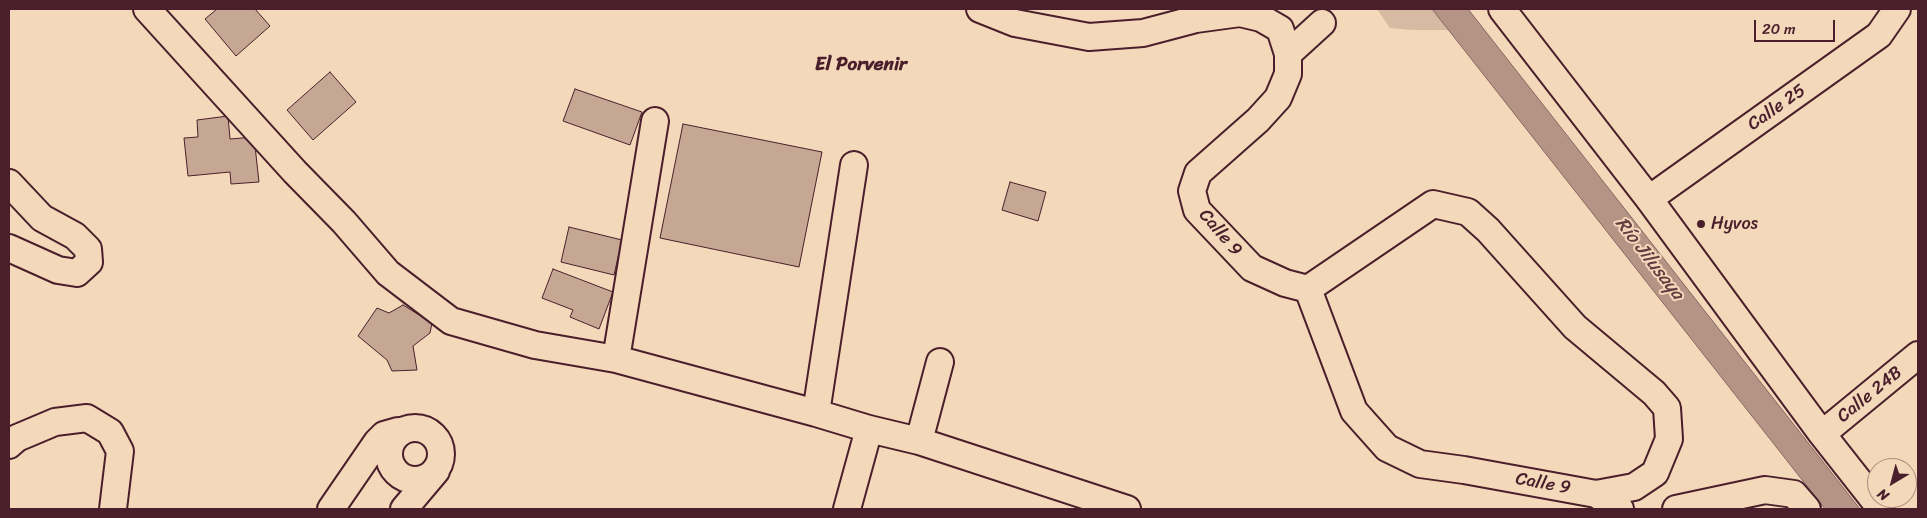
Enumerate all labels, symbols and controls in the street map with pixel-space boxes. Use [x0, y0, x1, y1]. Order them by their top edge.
scale bar [1757, 10, 1838, 42]
text: 20 m [1762, 16, 1796, 42]
district label: El Porvenir [815, 54, 907, 76]
street label: Calle 25 [1744, 80, 1810, 136]
street label: Calle 9 [1194, 205, 1246, 261]
water label: Río Jilusaya [1610, 213, 1688, 305]
place label: Hyvos [1711, 213, 1758, 235]
marker: Hyvos [1695, 218, 1707, 230]
street label: Calle 24B [1833, 362, 1907, 428]
north arrow [1867, 458, 1917, 508]
street label: Calle 9 [1514, 469, 1572, 499]
text: N [1872, 482, 1895, 507]

